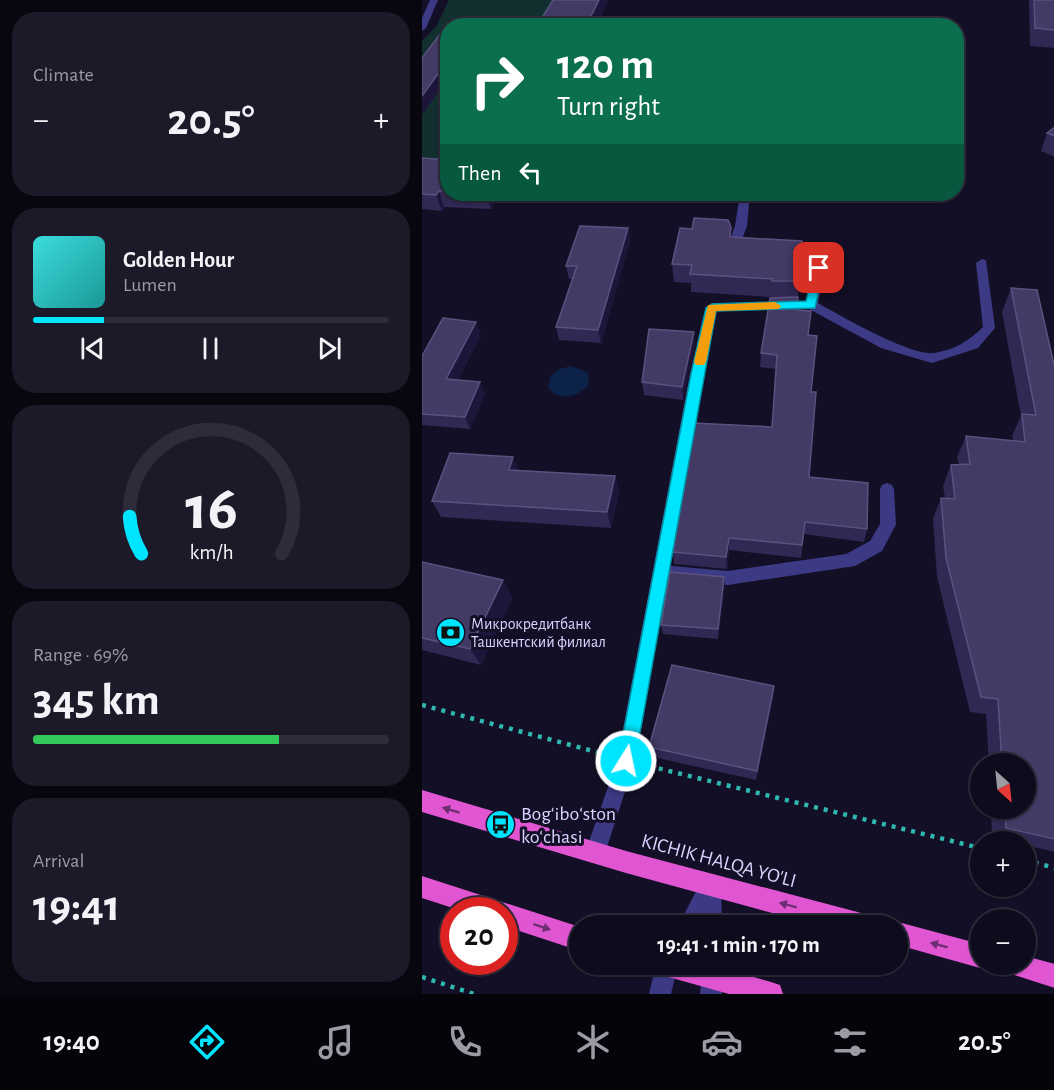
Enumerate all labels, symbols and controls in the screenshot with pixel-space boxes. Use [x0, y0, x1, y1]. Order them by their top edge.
icon: right [458, 42, 536, 120]
text: 120 m [557, 44, 654, 86]
text: Climate [33, 65, 94, 85]
text: Turn right [557, 93, 660, 120]
text: 20.5° [167, 98, 255, 143]
text: − [33, 104, 49, 137]
text: + [373, 104, 389, 137]
icon: left [514, 156, 547, 189]
text: Then [458, 162, 502, 184]
pin [793, 242, 844, 293]
text: Golden Hour [123, 249, 234, 271]
icon: arrive [802, 251, 835, 284]
text: Lumen [123, 275, 177, 295]
icon: previous [76, 332, 109, 365]
icon: pause [194, 332, 227, 365]
icon: next [313, 332, 346, 365]
text: 16 [185, 478, 237, 540]
text: km/h [189, 542, 233, 563]
bank icon: Микрокредитбанк Ташкентский филиал [434, 616, 466, 648]
place label: Микрокредитбанк Ташкентский филиал [471, 616, 606, 650]
text: Range · 69% [33, 645, 128, 665]
text: 345 km [33, 678, 160, 723]
position arrow [594, 729, 658, 793]
north arrow [970, 753, 1036, 819]
map controls [970, 753, 1036, 975]
place label: Bogʻiboʻston koʻchasi [521, 804, 616, 847]
one-way arrow [442, 805, 460, 814]
bus stop icon: Bogʻiboʻston koʻchasi [484, 808, 516, 840]
street label: KICHIK HALQA YO'LI [639, 831, 798, 891]
button: + [970, 831, 1036, 897]
text: Arrival [33, 851, 84, 871]
text: 19:41 [33, 884, 120, 929]
speed limit sign: 20 [440, 897, 518, 975]
one-way arrow [779, 900, 797, 909]
button: − [970, 909, 1036, 975]
one-way arrow [533, 922, 551, 932]
text: 19:41 · 1 min · 170 m [657, 934, 820, 956]
one-way arrow [930, 940, 948, 949]
icon: directions [186, 1021, 228, 1063]
icon: music [315, 1021, 357, 1063]
icon: phone [444, 1021, 486, 1063]
icon: climate [572, 1021, 614, 1063]
icon: car [701, 1021, 743, 1063]
icon: filters [829, 1021, 871, 1063]
text: 19:40 [43, 1028, 100, 1055]
text: 20.5° [958, 1028, 1011, 1055]

